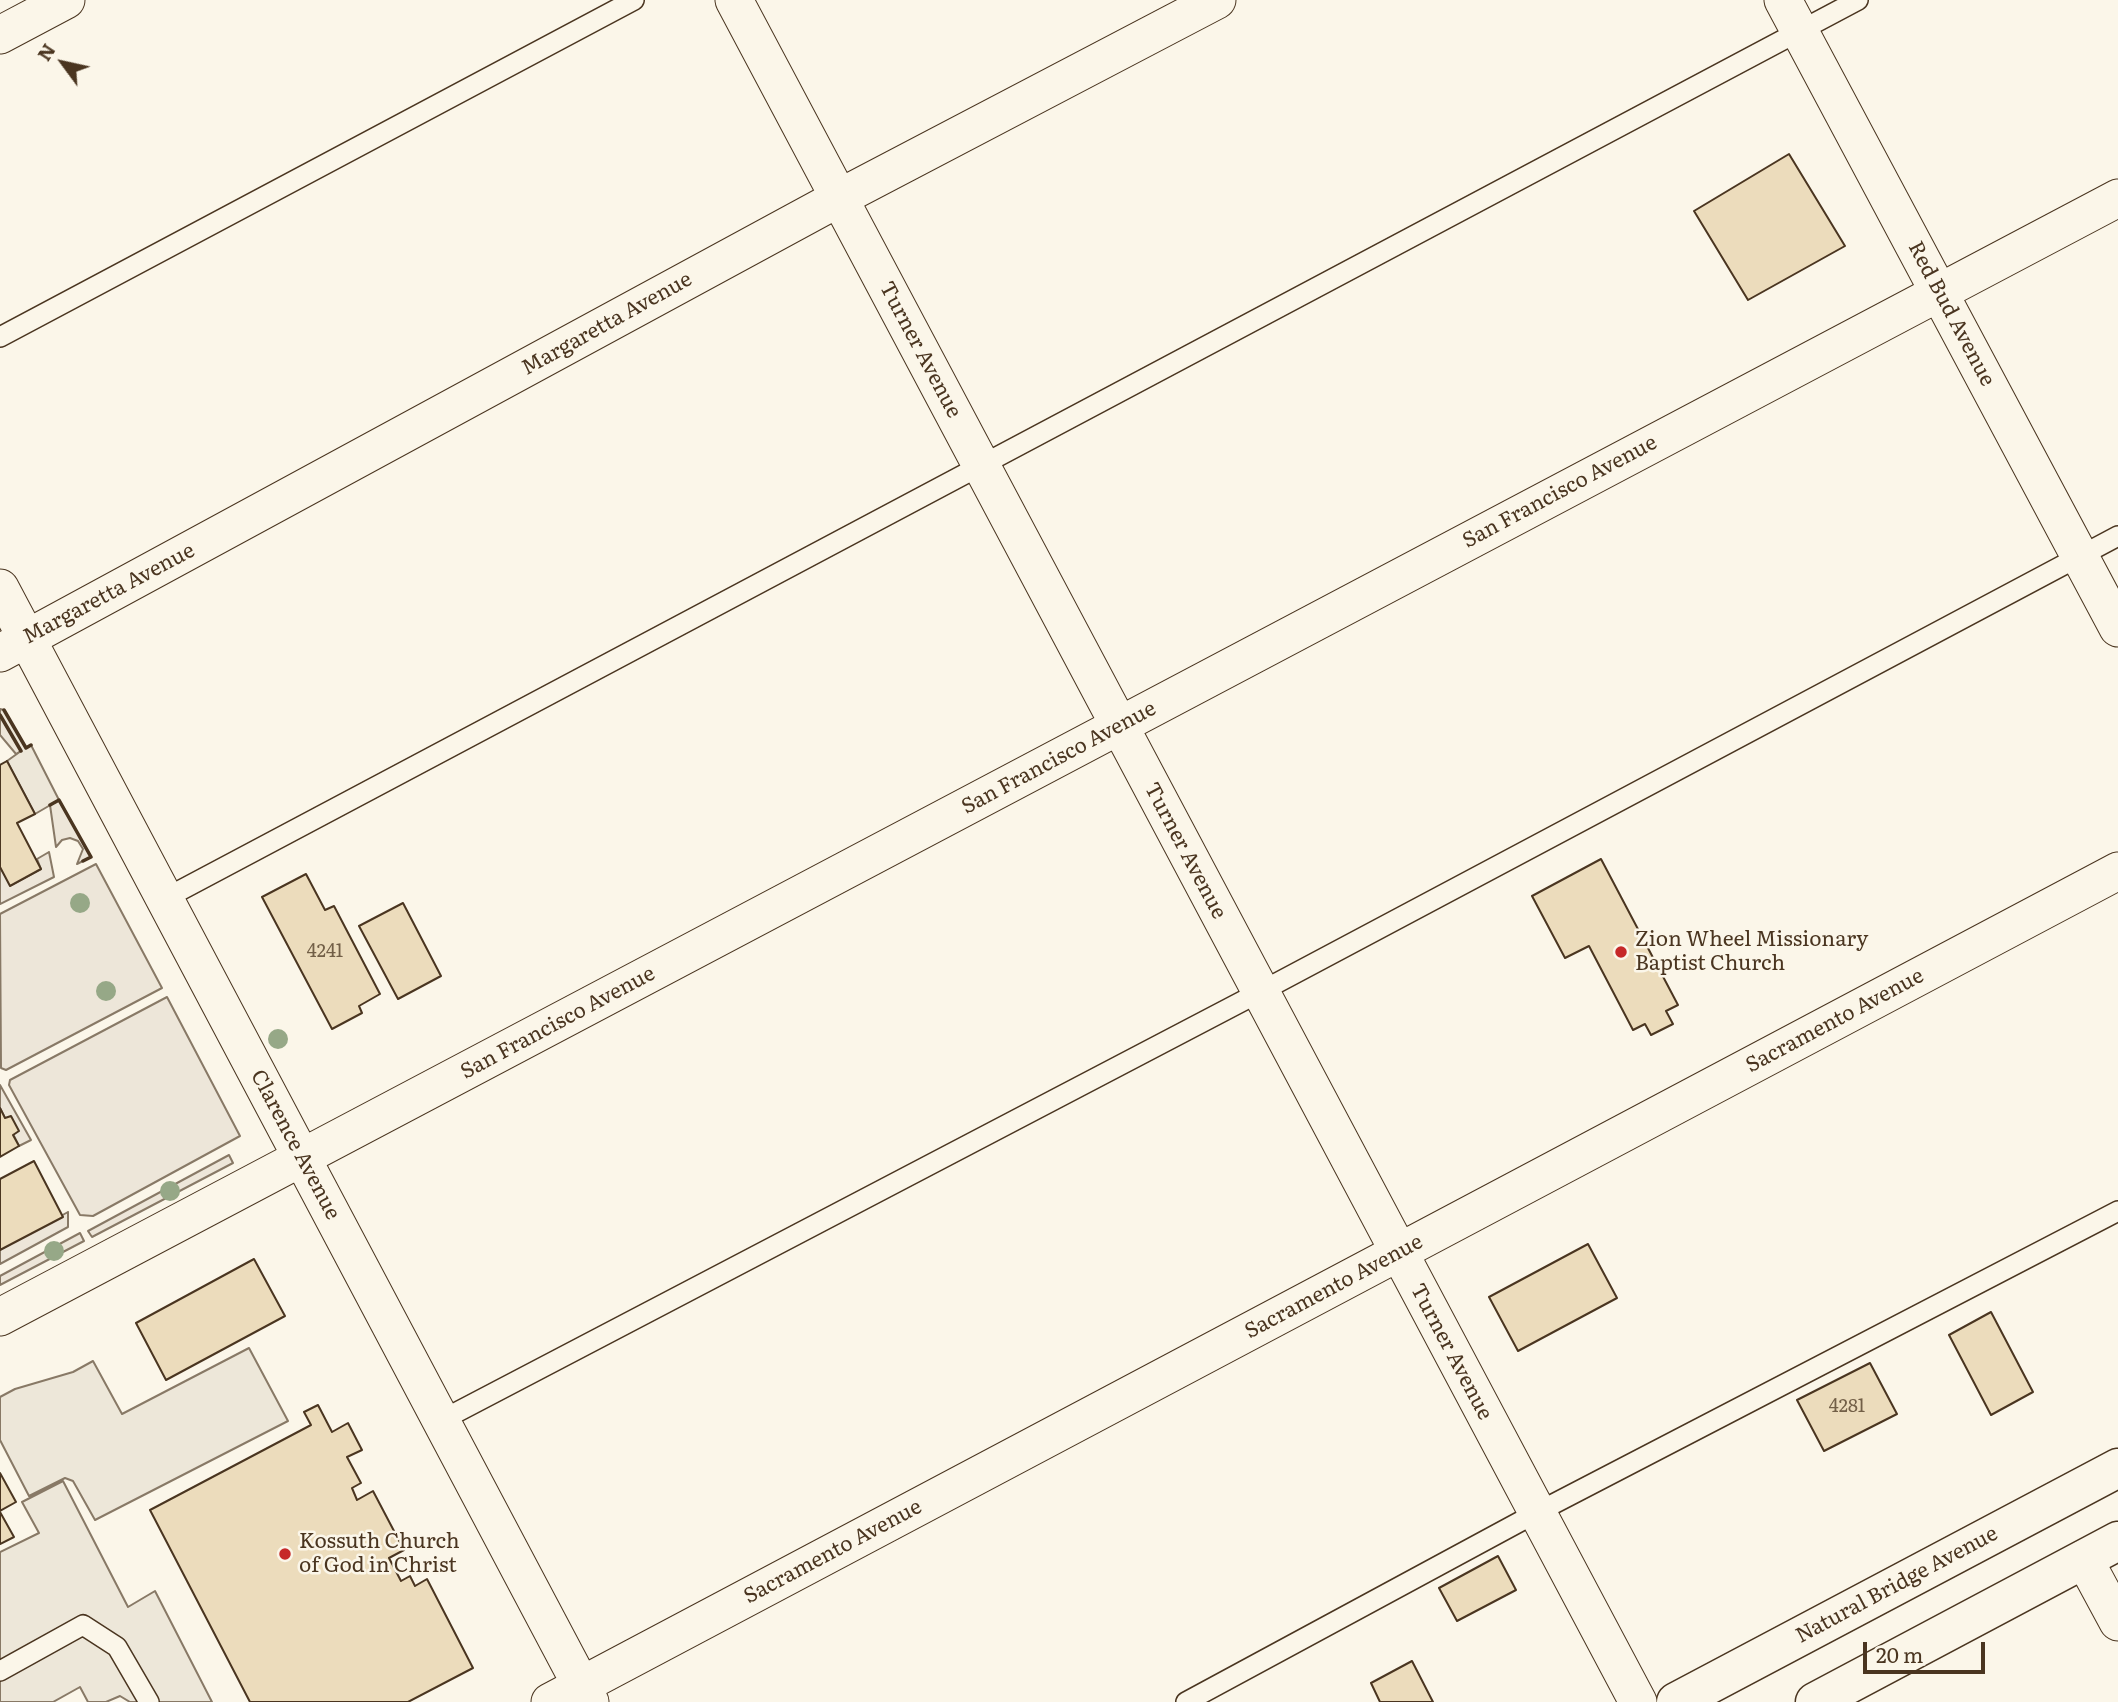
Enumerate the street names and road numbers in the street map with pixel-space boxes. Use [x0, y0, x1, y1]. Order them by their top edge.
street label: Red Bud Avenue [1902, 237, 2000, 391]
street label: Margaretta Avenue [518, 267, 696, 381]
street label: Turner Avenue [874, 278, 966, 422]
street label: San Francisco Avenue [1459, 430, 1661, 554]
street label: Margaretta Avenue [19, 538, 199, 650]
street label: San Francisco Avenue [958, 696, 1160, 820]
street label: Turner Avenue [1139, 779, 1231, 923]
street label: San Francisco Avenue [457, 961, 659, 1085]
street label: Sacramento Avenue [1742, 963, 1928, 1079]
street label: Clarence Avenue [245, 1066, 345, 1224]
street label: Sacramento Avenue [1241, 1229, 1427, 1345]
street label: Turner Avenue [1405, 1280, 1497, 1424]
street label: Sacramento Avenue [740, 1494, 926, 1610]
street label: Natural Bridge Avenue [1792, 1521, 2002, 1649]

